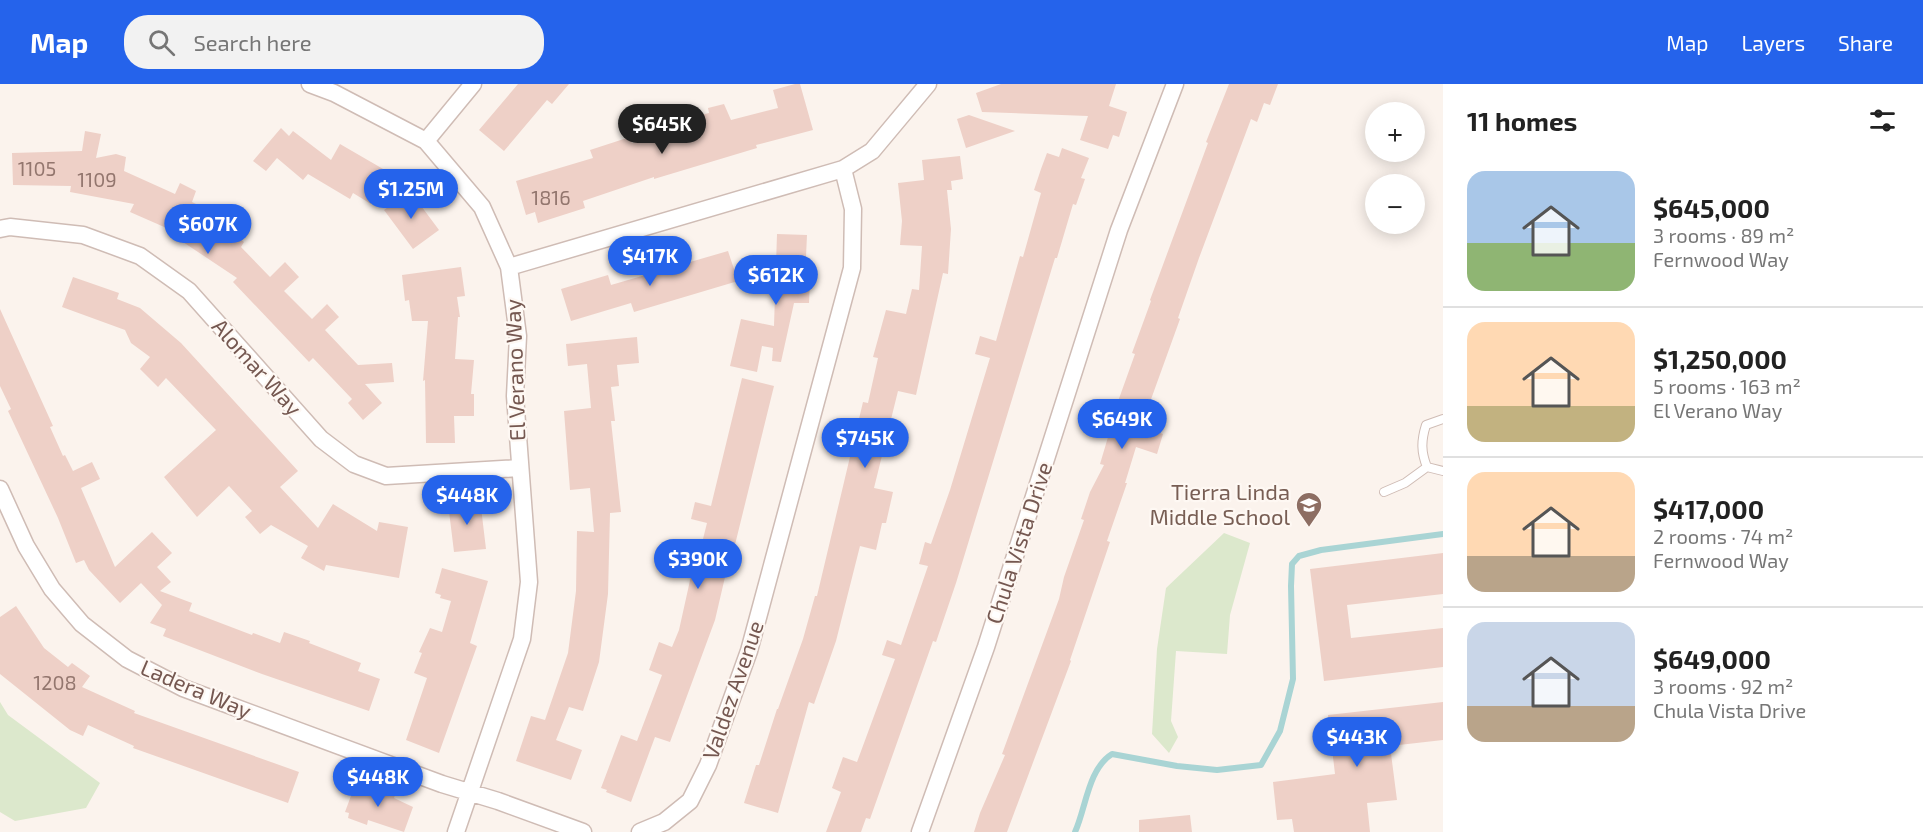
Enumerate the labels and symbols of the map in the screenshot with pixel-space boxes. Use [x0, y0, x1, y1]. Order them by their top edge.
pin: $645K [620, 104, 704, 155]
house number: 1105 [18, 156, 56, 180]
house number: 1109 [77, 167, 117, 191]
pin: $1.25M [362, 169, 460, 220]
house number: 1816 [531, 185, 571, 209]
pin: $607K [166, 204, 250, 255]
pin: $417K [608, 236, 692, 287]
pin: $612K [734, 255, 818, 306]
street label: El Verano Way [499, 298, 529, 442]
street label: Alomar Way [207, 313, 308, 420]
pin: $649K [1080, 399, 1164, 450]
pin: $745K [823, 418, 907, 469]
street label: Chula Vista Drive [980, 459, 1056, 627]
pin: $448K [425, 475, 509, 526]
place label: Tierra Linda Middle School [1149, 478, 1290, 529]
school or university icon: Tierra Linda Middle School [1294, 490, 1324, 528]
pin: $390K [656, 539, 740, 590]
street label: Valdez Avenue [696, 617, 768, 763]
street label: Ladera Way [137, 653, 256, 723]
house number: 1208 [33, 670, 77, 694]
pin: $443K [1315, 717, 1399, 768]
pin: $448K [336, 757, 420, 808]

